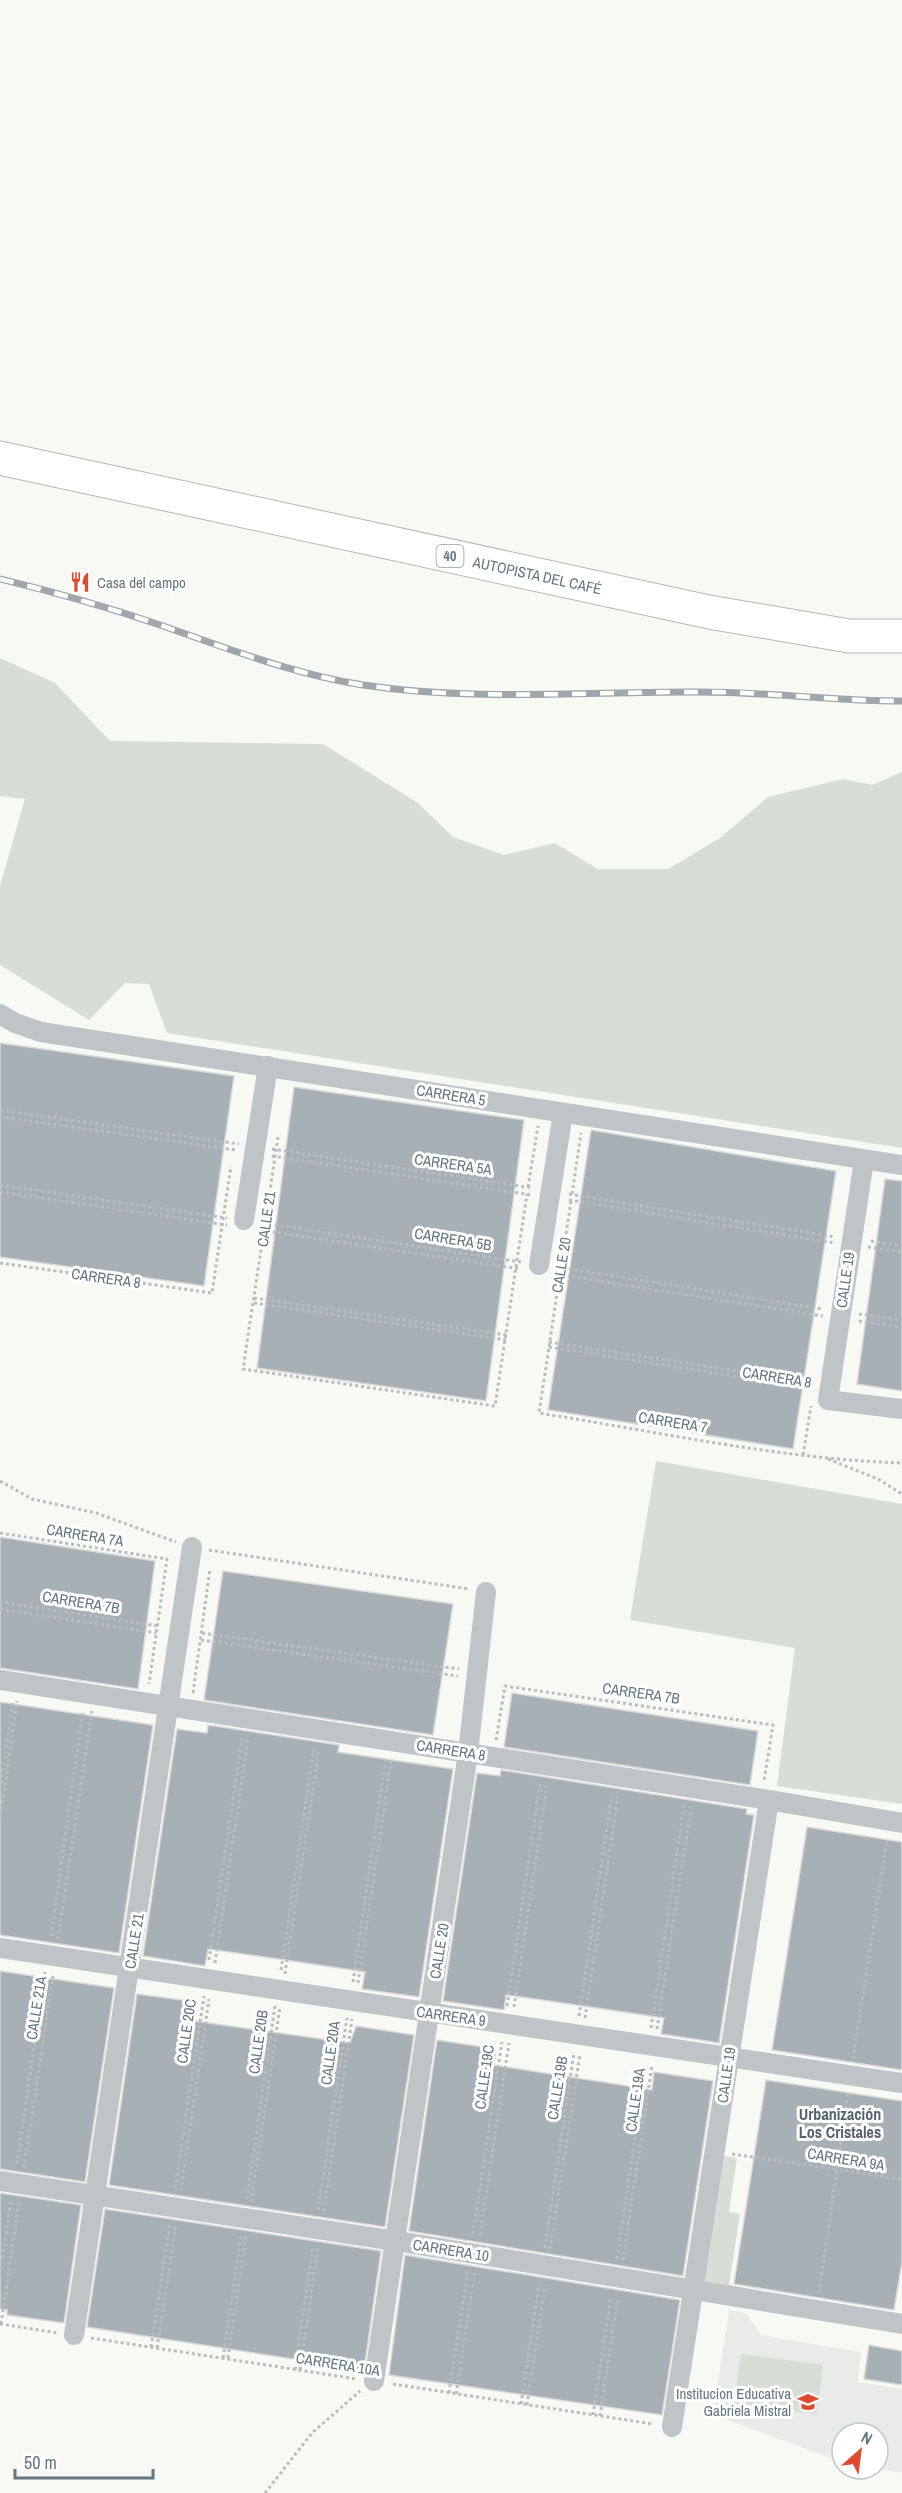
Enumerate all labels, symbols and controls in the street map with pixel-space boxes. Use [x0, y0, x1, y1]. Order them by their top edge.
road number: 40 [436, 545, 464, 567]
street label: AUTOPISTA DEL CAFÉ [470, 550, 604, 599]
restaurant icon: Casa del campo [68, 570, 92, 594]
place label: Casa del campo [97, 572, 186, 593]
street label: CARRERA 5 [415, 1079, 487, 1111]
street label: CARRERA 5A [413, 1148, 494, 1180]
street label: CALLE 21 [252, 1190, 280, 1248]
street label: CARRERA 5B [413, 1223, 493, 1255]
street label: CALLE 20 [546, 1236, 576, 1294]
street label: CALLE 19 [831, 1251, 859, 1309]
street label: CARRERA 8 [70, 1263, 142, 1293]
street label: CARRERA 8 [741, 1361, 813, 1393]
street label: CARRERA 7 [637, 1406, 709, 1438]
street label: CARRERA 7A [45, 1519, 126, 1552]
street label: CARRERA 7B [41, 1586, 121, 1618]
street label: CARRERA 7B [601, 1677, 681, 1709]
street label: CARRERA 8 [415, 1734, 487, 1766]
street label: CALLE 21 [119, 1912, 149, 1970]
street label: CALLE 20 [424, 1922, 454, 1980]
street label: CALLE 21A [21, 1974, 52, 2041]
street label: CALLE 20C [171, 1997, 201, 2065]
street label: CARRERA 9 [415, 2001, 487, 2031]
street label: CALLE 20B [243, 2009, 273, 2075]
street label: CALLE 20A [315, 2019, 345, 2086]
street label: CALLE 19C [469, 2043, 499, 2111]
street label: CALLE 19 [712, 2046, 740, 2104]
street label: CALLE 19B [542, 2055, 572, 2121]
street label: CALLE 19A [620, 2066, 650, 2133]
district label: Urbanización Los Cristales [799, 2103, 881, 2143]
street label: CARRERA 9A [806, 2143, 887, 2176]
street label: CARRERA 10 [412, 2234, 491, 2266]
street label: CARRERA 10A [294, 2347, 382, 2381]
place label: Institucion Educativa Gabriela Mistral [676, 2383, 791, 2421]
school or university icon: Institucion Educativa Gabriela Mistral [796, 2390, 820, 2414]
north arrow [830, 2421, 890, 2481]
text: N [858, 2426, 876, 2450]
scale bar [15, 2442, 153, 2480]
text: 50 m [24, 2450, 57, 2475]

